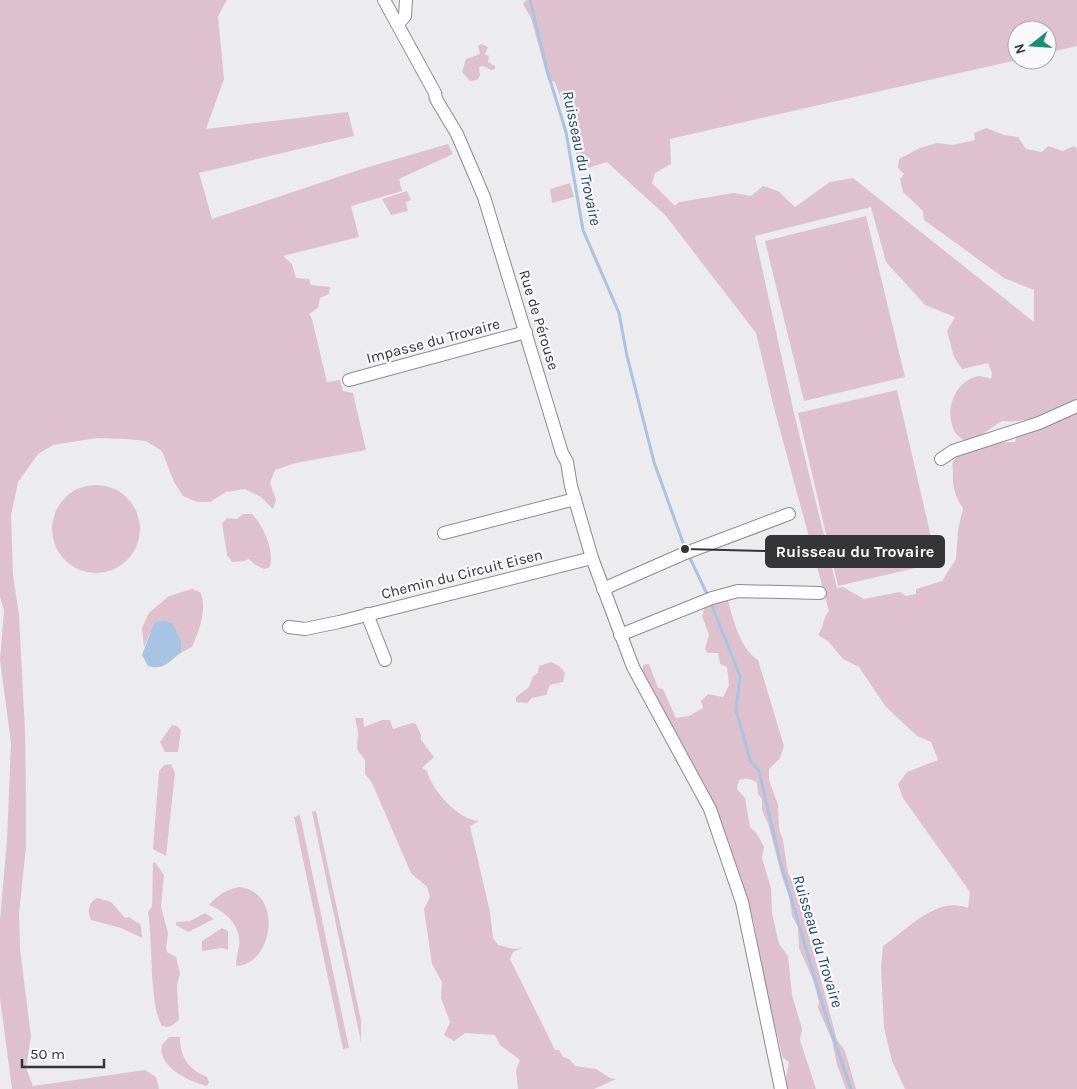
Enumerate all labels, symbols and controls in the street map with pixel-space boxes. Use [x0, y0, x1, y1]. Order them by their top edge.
north arrow [1007, 20, 1057, 70]
text: N [1010, 41, 1030, 56]
water label: Ruisseau du Trovaire [558, 89, 606, 228]
street label: Rue de Pérouse [515, 268, 563, 372]
street label: Impasse du Trovaire [364, 315, 502, 367]
callout: Ruisseau du Trovaire [766, 536, 944, 567]
text: Ruisseau du Trovaire [776, 542, 934, 561]
street label: Chemin du Circuit Eisen [379, 545, 545, 603]
water label: Ruisseau du Trovaire [789, 873, 847, 1010]
scale bar [22, 1036, 105, 1068]
text: 50 m [30, 1045, 65, 1063]

